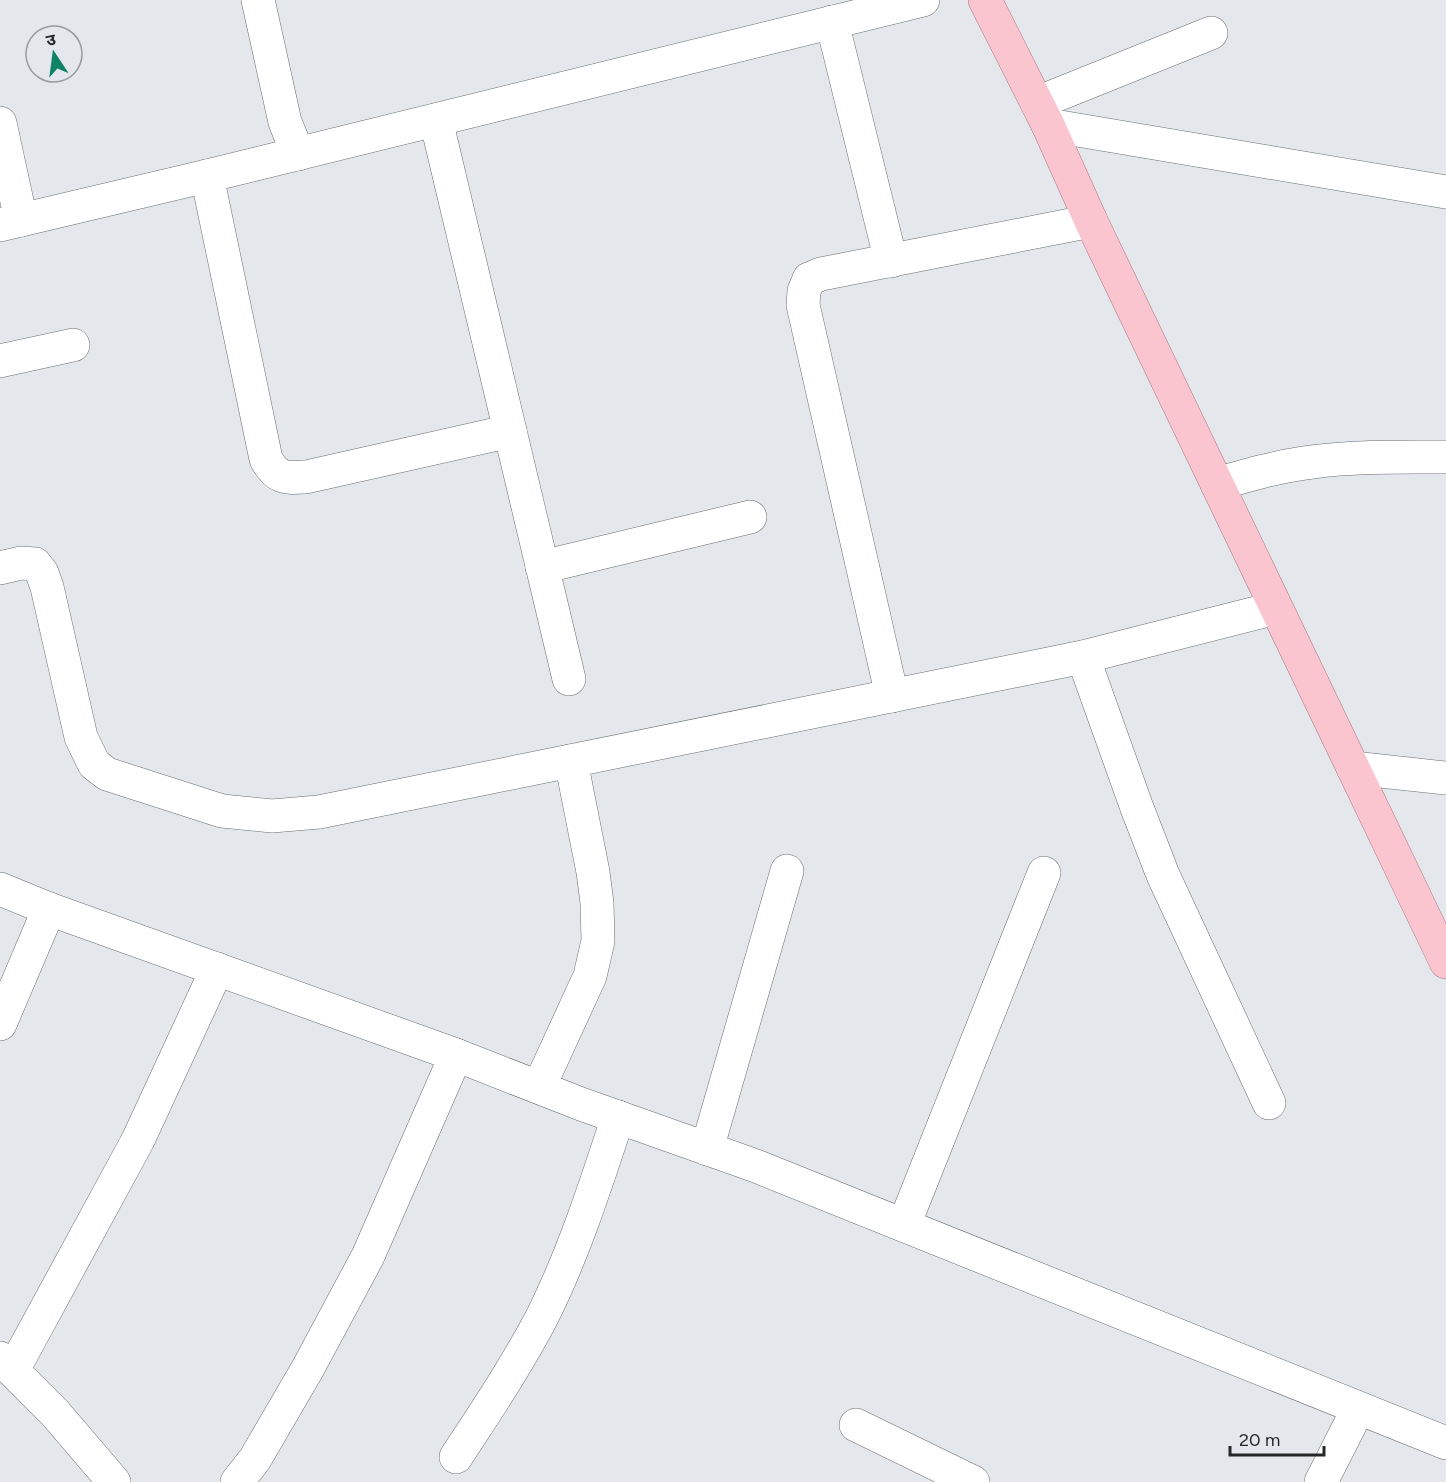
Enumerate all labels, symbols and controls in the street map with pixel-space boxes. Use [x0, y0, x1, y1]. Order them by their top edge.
north arrow [24, 24, 84, 84]
text: उ [44, 29, 58, 50]
scale bar [1230, 1419, 1324, 1457]
text: 20 m [1239, 1429, 1280, 1451]

